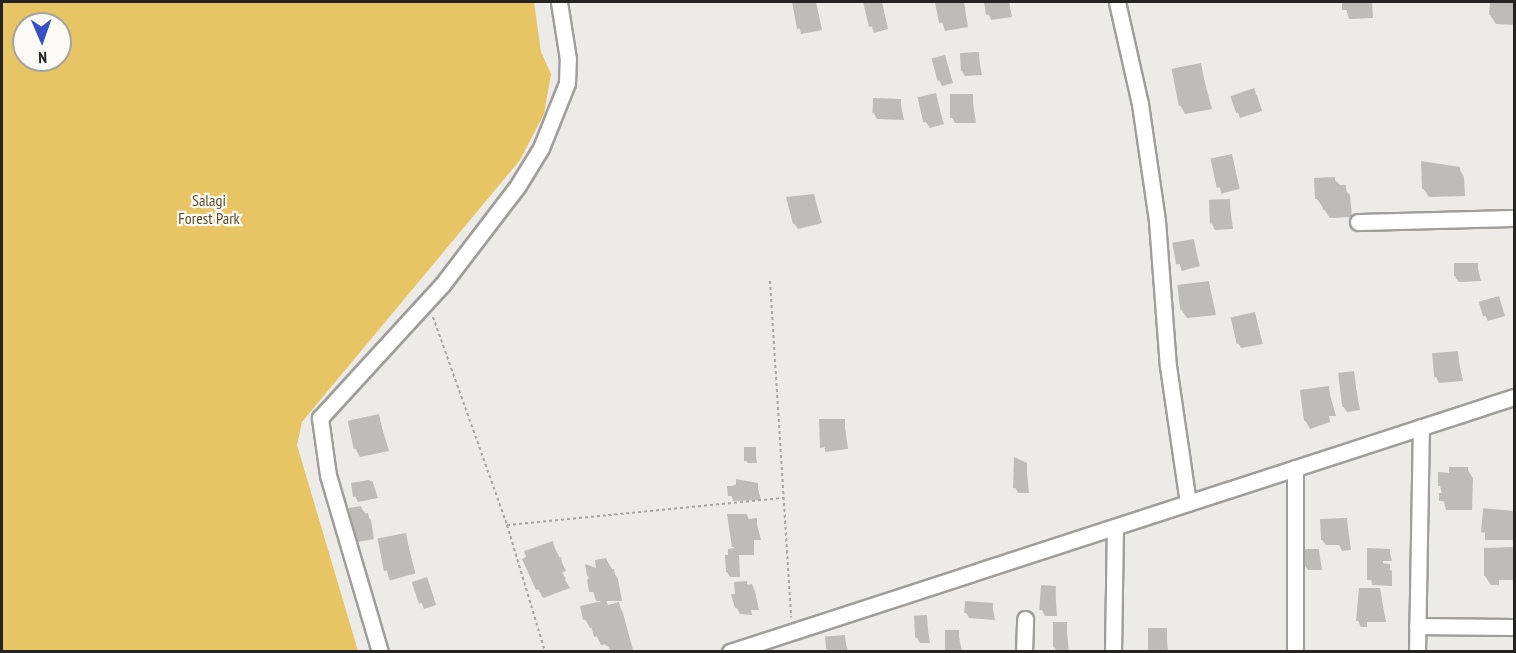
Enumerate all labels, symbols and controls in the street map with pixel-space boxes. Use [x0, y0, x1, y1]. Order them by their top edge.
north arrow [12, 12, 72, 72]
text: N [38, 48, 47, 68]
park label: Salagi Forest Park [178, 190, 240, 228]

